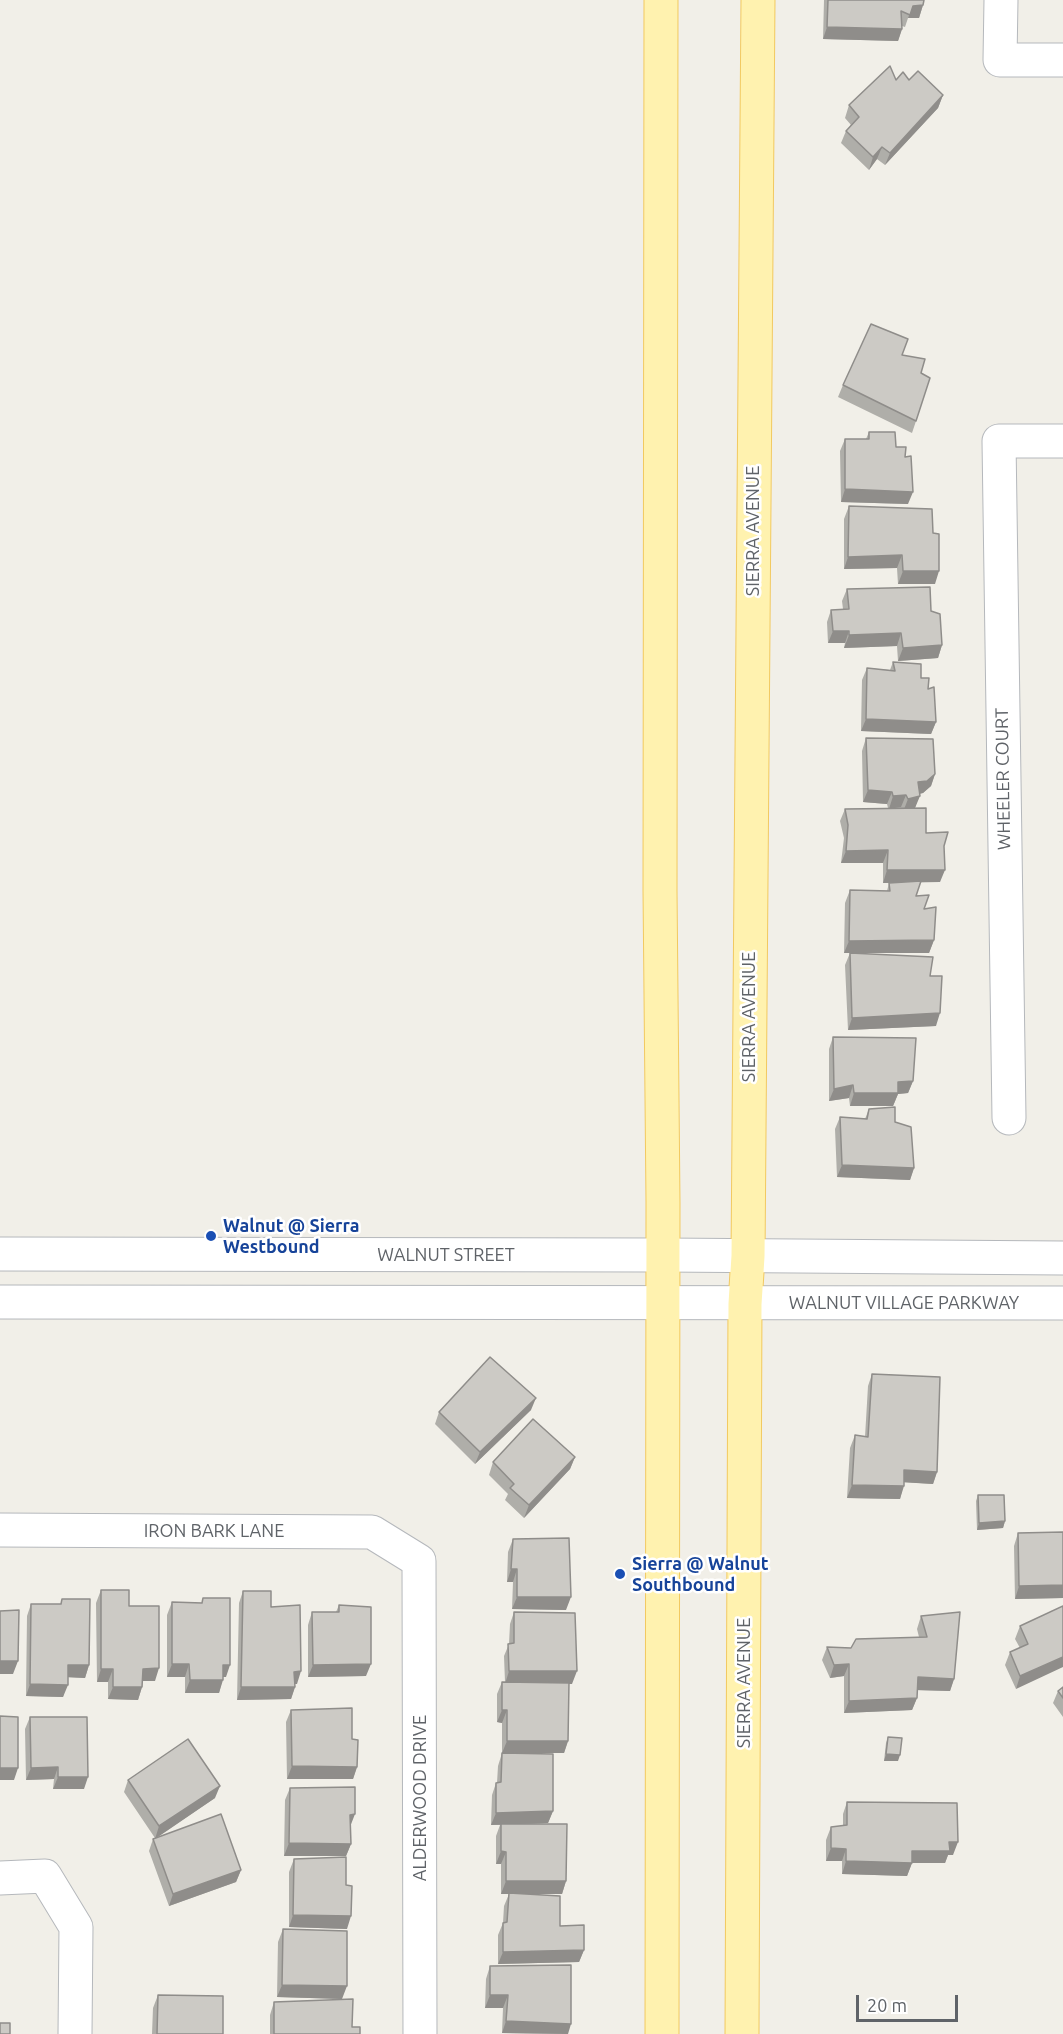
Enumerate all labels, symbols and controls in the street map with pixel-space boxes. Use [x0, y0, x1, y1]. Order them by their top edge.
street label: SIERRA AVENUE [742, 466, 764, 596]
street label: WHEELER COURT [991, 708, 1015, 850]
street label: SIERRA AVENUE [738, 952, 760, 1082]
place label: Walnut @ Sierra Westbound [223, 1215, 360, 1258]
marker: Walnut @ Sierra Westbound [204, 1229, 218, 1243]
street label: WALNUT STREET [377, 1244, 515, 1266]
street label: WALNUT VILLAGE PARKWAY [789, 1292, 1019, 1314]
street label: IRON BARK LANE [144, 1520, 284, 1542]
place label: Sierra @ Walnut Southbound [632, 1553, 769, 1596]
marker: Sierra @ Walnut Southbound [613, 1567, 627, 1581]
street label: SIERRA AVENUE [733, 1618, 755, 1748]
street label: ALDERWOOD DRIVE [409, 1715, 431, 1881]
scale bar [859, 1983, 961, 2021]
text: 20 m [867, 1995, 907, 2015]

